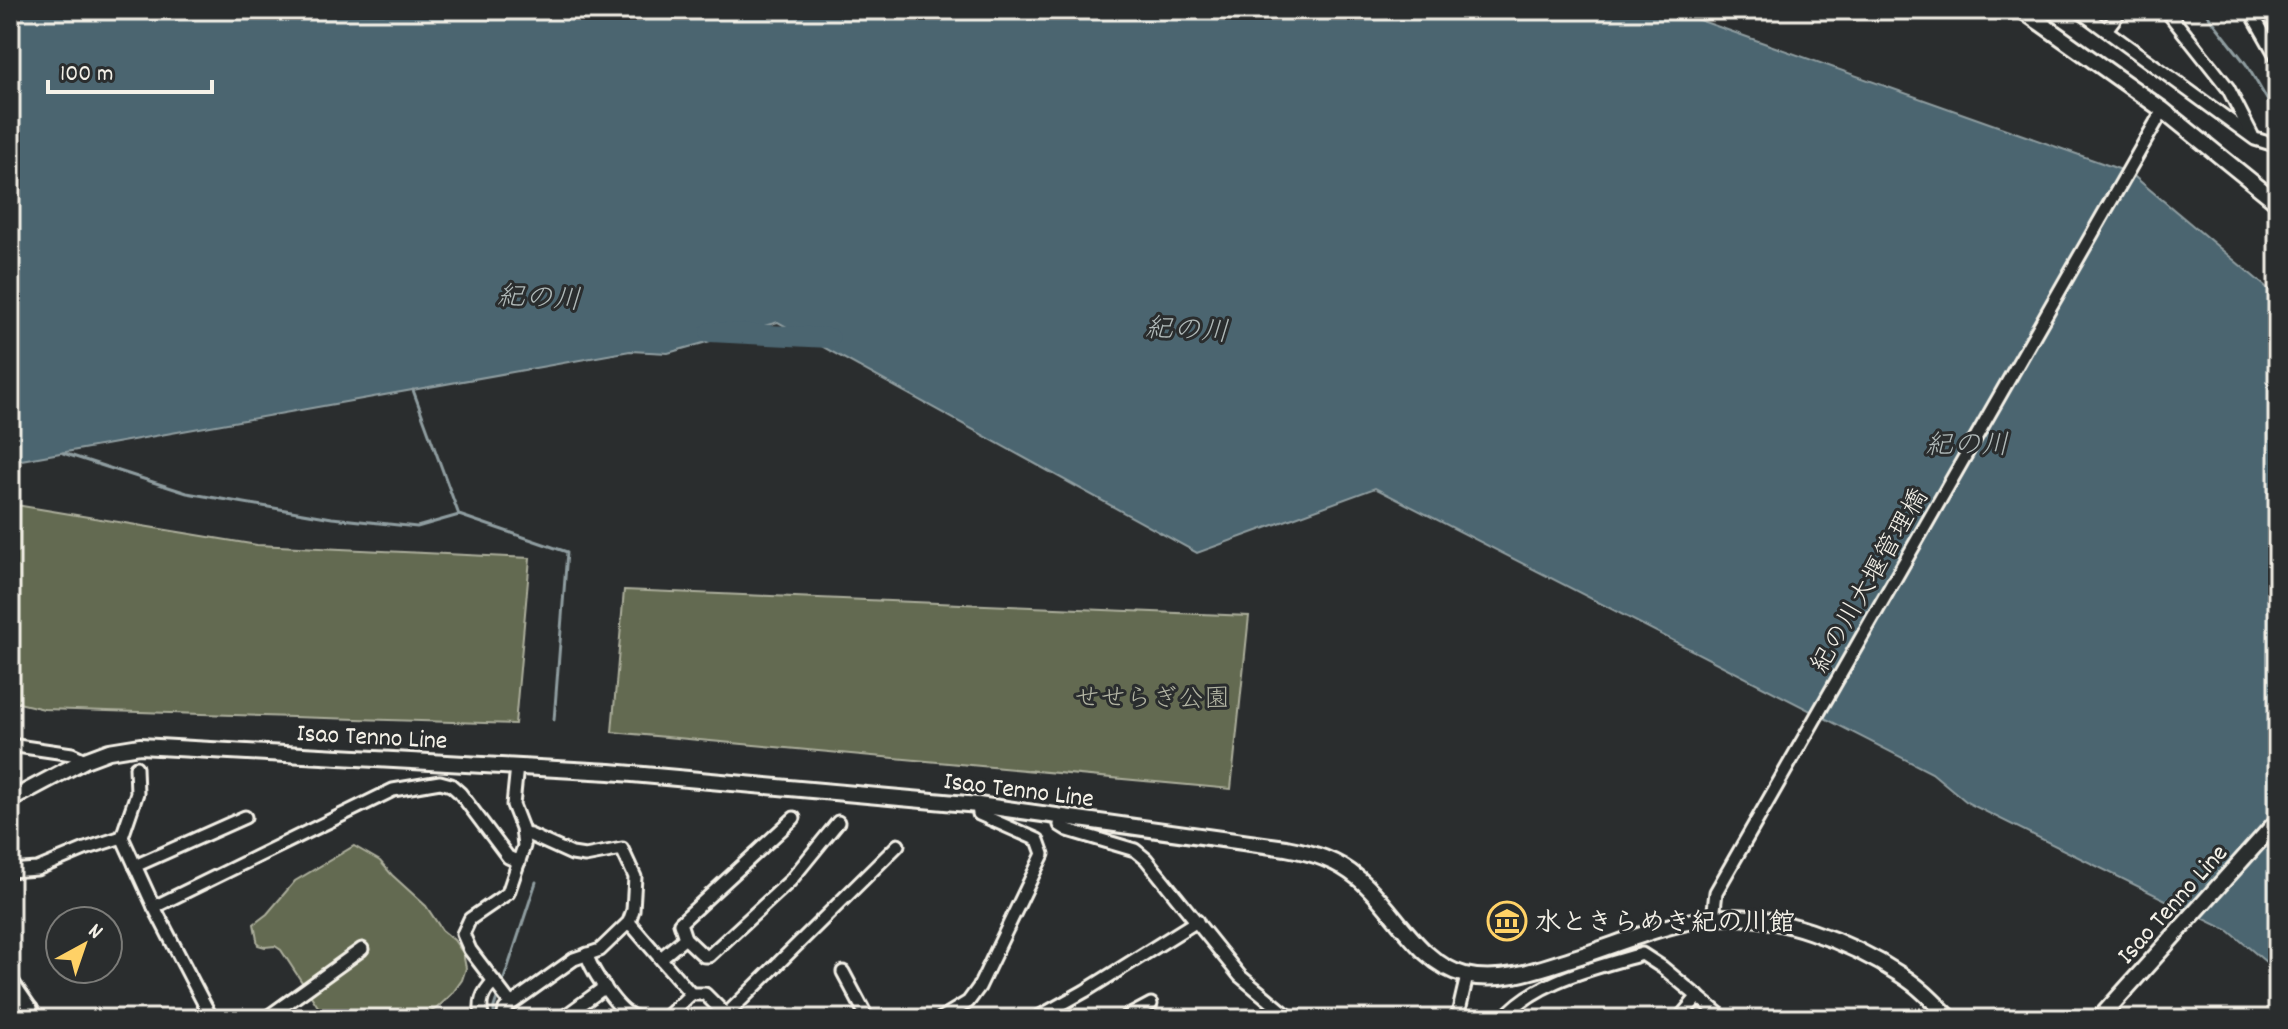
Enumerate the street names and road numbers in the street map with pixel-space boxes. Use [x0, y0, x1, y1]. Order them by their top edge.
street label: 紀の川大堰管理橋 [1803, 482, 1939, 681]
street label: Isao Tenno Line [295, 716, 448, 761]
street label: Isao Tenno Line [941, 764, 1096, 819]
street label: Isao Tenno Line [2109, 837, 2238, 974]

